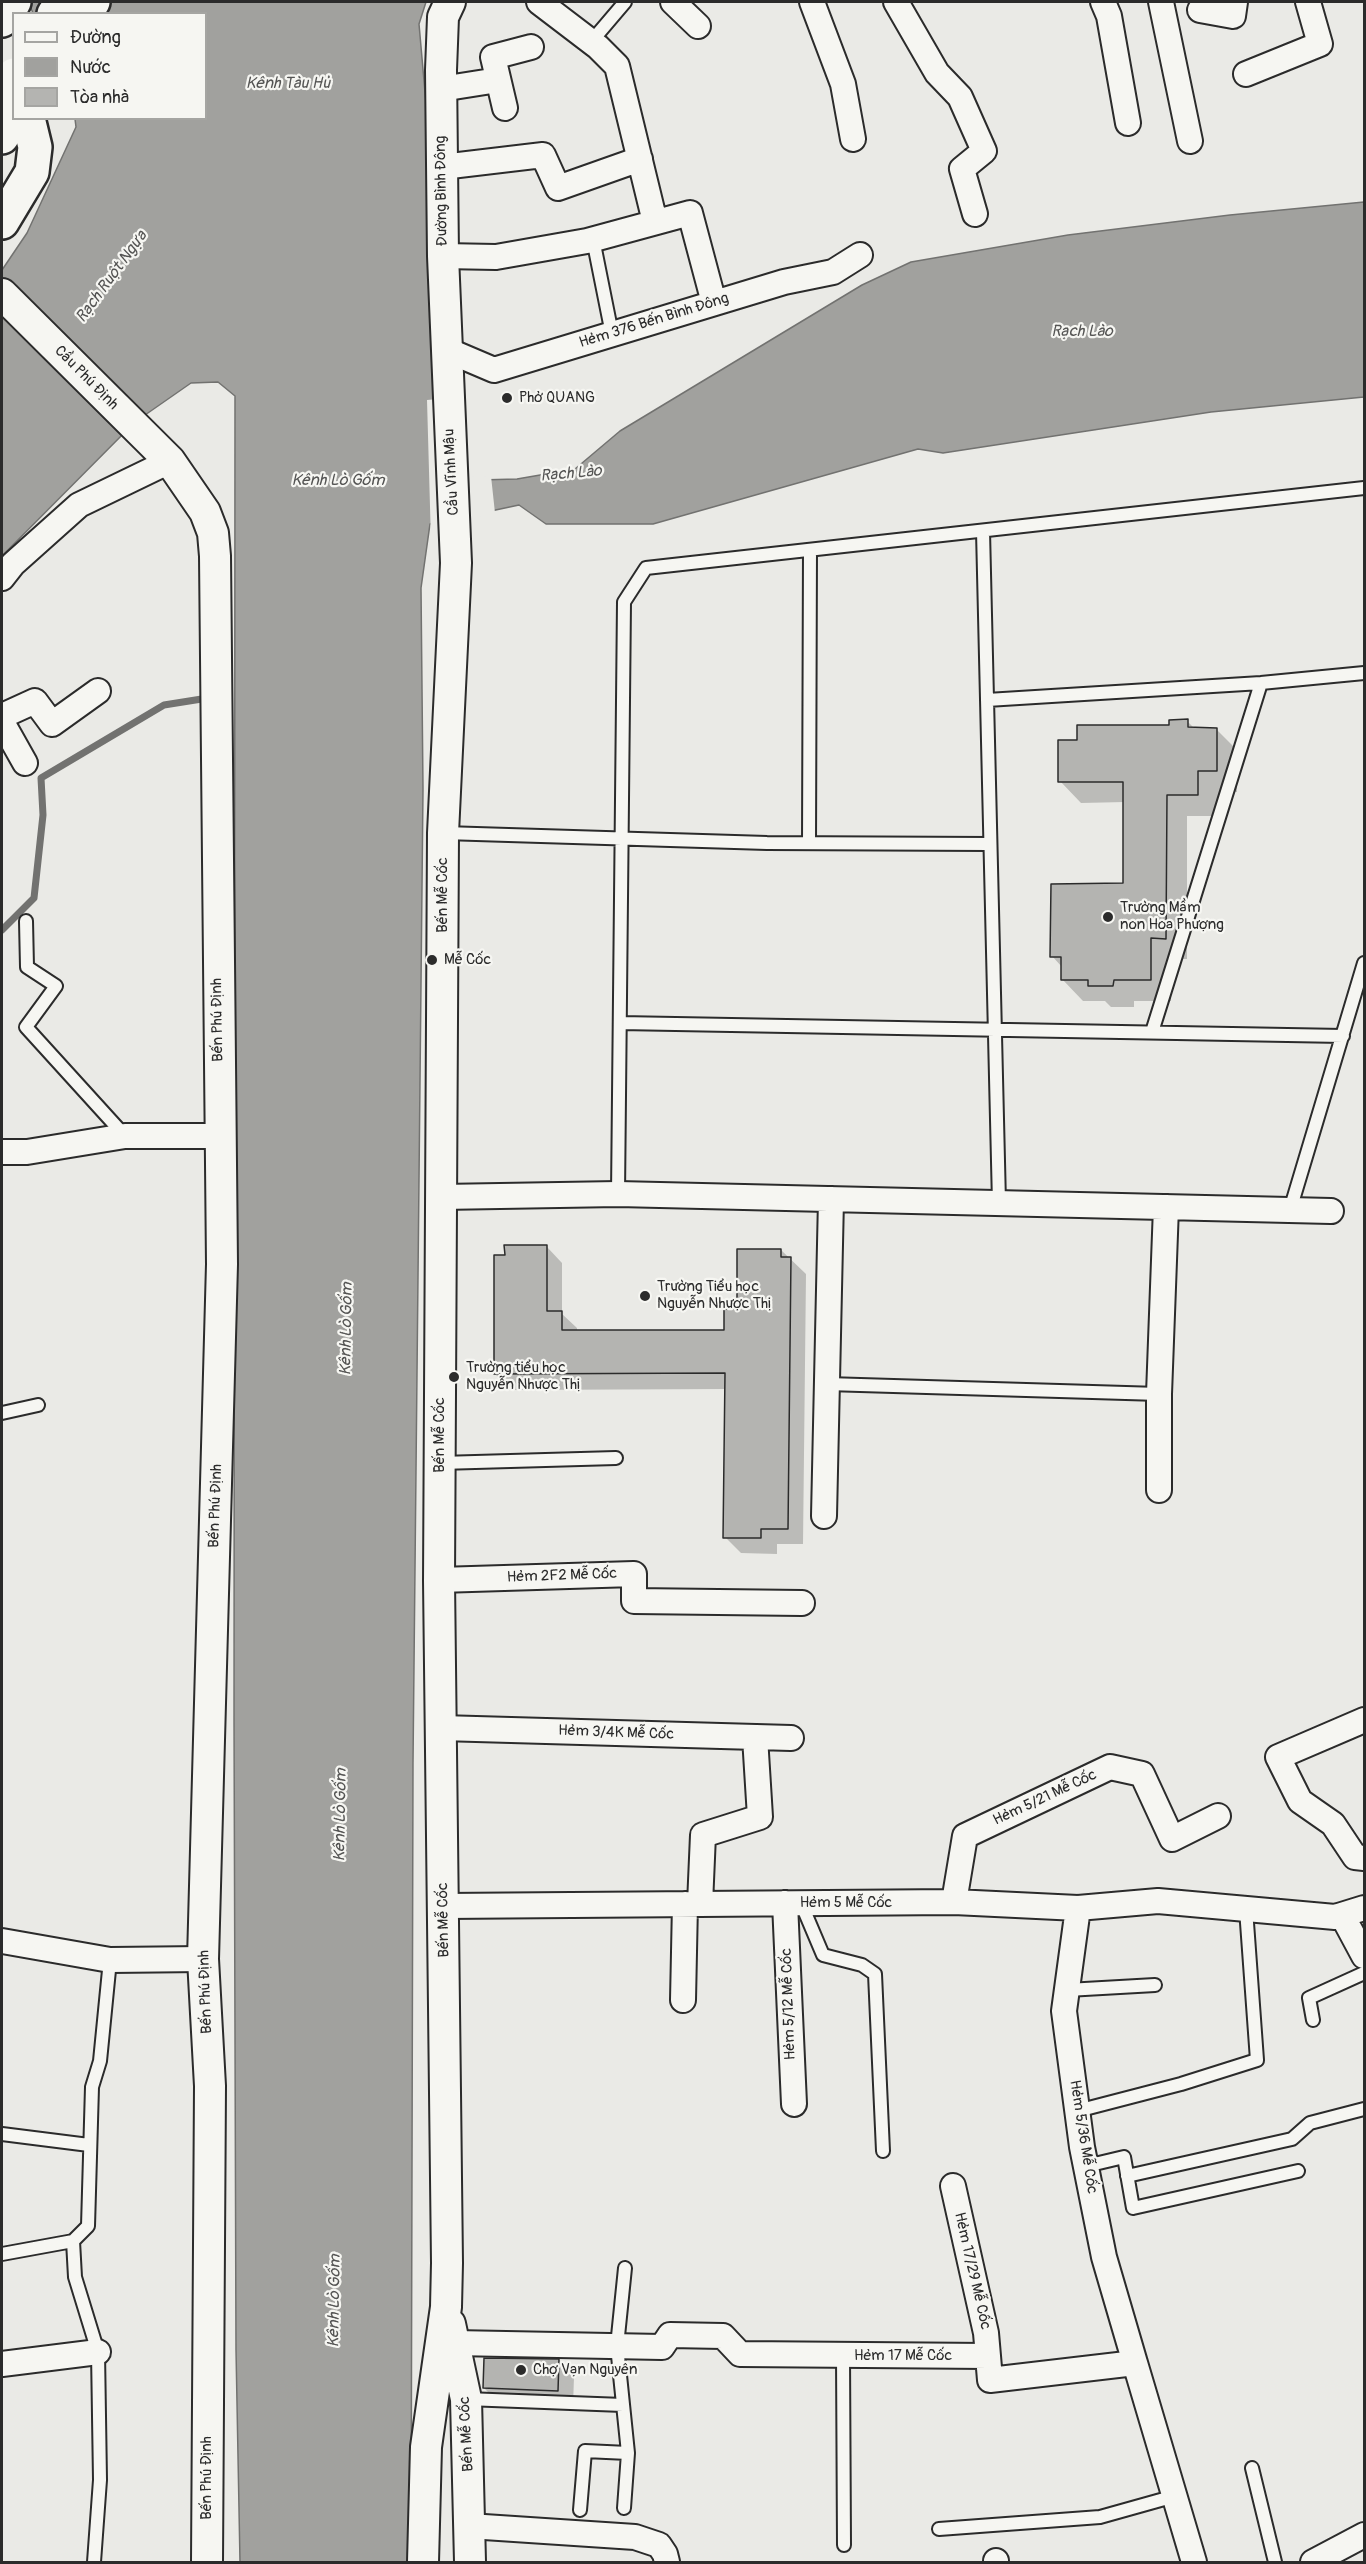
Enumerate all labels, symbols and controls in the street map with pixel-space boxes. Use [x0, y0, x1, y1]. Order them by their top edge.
legend [12, 12, 207, 120]
text: Đường [70, 26, 121, 49]
text: Nước [70, 56, 111, 79]
water label: Kênh Tàu Hủ [246, 74, 330, 94]
text: Tòa nhà [70, 86, 129, 109]
street label: Đường Bình Đông [432, 136, 452, 246]
water label: Rạch Ruột Ngựa [72, 227, 152, 327]
street label: Hẻm 376 Bến Bình Đông [577, 290, 731, 352]
water label: Rạch Lào [1051, 322, 1113, 342]
street label: Cầu Phú Định [50, 342, 122, 414]
place label: Phở QUANG [519, 389, 595, 407]
marker: Phở QUANG [500, 391, 514, 405]
street label: Cầu Vĩnh Mậu [441, 428, 463, 516]
water label: Rạch Lào [540, 462, 602, 486]
water label: Kênh Lò Gốm [291, 471, 385, 491]
street label: Bến Mễ Cốc [434, 857, 452, 933]
place label: Trường Mầm non Hoa Phượng [1120, 899, 1224, 934]
marker: Trường Mầm non Hoa Phượng [1101, 910, 1115, 924]
place label: Mễ Cốc [444, 951, 491, 969]
marker: Mễ Cốc [425, 953, 439, 967]
street label: Bến Phú Định [208, 978, 228, 1062]
place label: Trường Tiểu học Nguyễn Nhược Thị [657, 1278, 772, 1313]
water label: Kênh Lò Gốm [337, 1282, 357, 1376]
marker: Trường Tiểu học Nguyễn Nhược Thị [638, 1289, 652, 1303]
place label: Trường tiểu học Nguyễn Nhược Thị [466, 1359, 581, 1394]
marker: Trường tiểu học Nguyễn Nhược Thị [447, 1370, 461, 1384]
street label: Bến Mễ Cốc [431, 1397, 449, 1473]
street label: Bến Phú Định [206, 1464, 226, 1548]
street label: Hẻm 2F2 Mễ Cốc [507, 1565, 617, 1587]
street label: Hẻm 3/4K Mễ Cốc [558, 1722, 674, 1744]
street label: Hẻm 5/21 Mễ Cốc [990, 1766, 1100, 1830]
water label: Kênh Lò Gốm [331, 1768, 351, 1862]
street label: Bến Mễ Cốc [434, 1882, 454, 1958]
street label: Hẻm 5 Mễ Cốc [800, 1894, 892, 1912]
street label: Hẻm 5/12 Mễ Cốc [778, 1948, 800, 2060]
street label: Bến Phú Định [196, 1950, 216, 2034]
street label: Hẻm 5/36 Mễ Cốc [1065, 2079, 1101, 2195]
street label: Hẻm 17/29 Mễ Cốc [950, 2211, 994, 2331]
water label: Kênh Lò Gốm [325, 2254, 345, 2348]
street label: Hẻm 17 Mễ Cốc [854, 2347, 952, 2365]
place label: Chợ Vạn Nguyên [533, 2361, 637, 2379]
marker: Chợ Vạn Nguyên [514, 2363, 528, 2377]
street label: Bến Mễ Cốc [456, 2396, 478, 2472]
street label: Bến Phú Định [198, 2436, 216, 2520]

